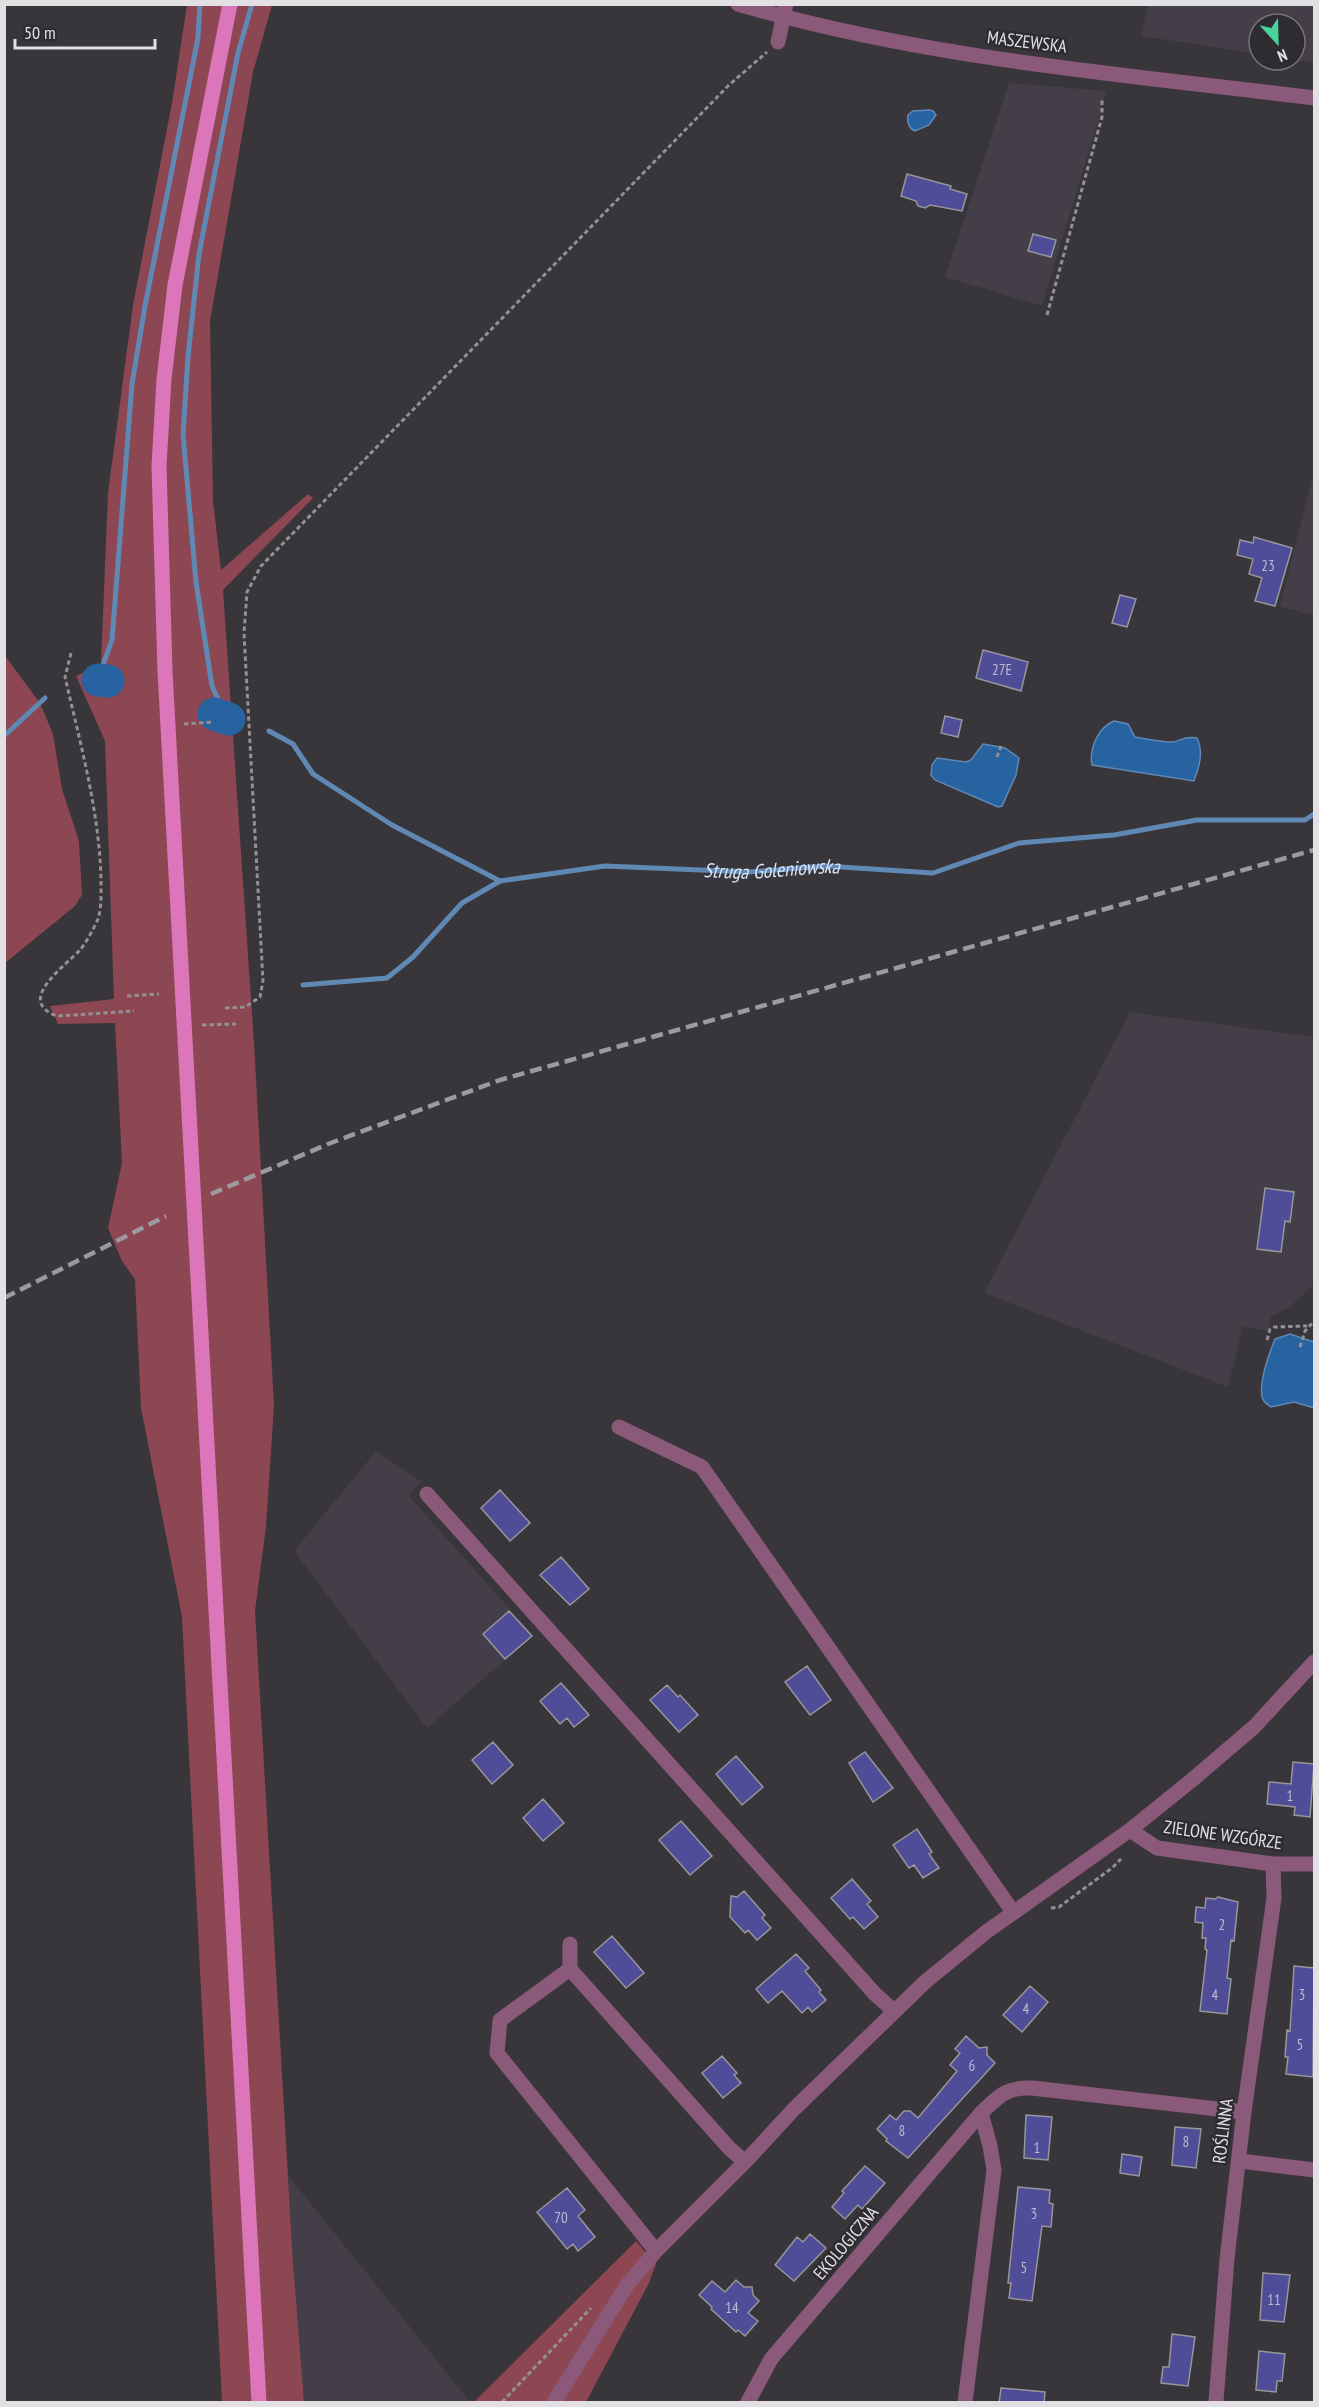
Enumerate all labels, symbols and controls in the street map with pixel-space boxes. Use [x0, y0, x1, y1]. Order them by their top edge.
scale bar [15, 12, 154, 50]
north arrow [1247, 12, 1307, 72]
text: 50 m [24, 21, 56, 44]
street label: MASZEWSKA [986, 25, 1069, 58]
text: N [1275, 45, 1290, 67]
house number: 23 [1261, 556, 1275, 575]
house number: 27E [992, 660, 1012, 679]
water label: Struga Goleniowska [703, 853, 842, 885]
house number: 1 [1287, 1786, 1293, 1805]
street label: ZIELONE WZGÓRZE [1162, 1815, 1284, 1854]
house number: 2 [1219, 1915, 1225, 1934]
house number: 4 [1212, 1985, 1219, 2004]
house number: 3 [1299, 1985, 1305, 2004]
house number: 4 [1023, 1999, 1030, 2018]
house number: 5 [1297, 2035, 1303, 2054]
house number: 6 [969, 2056, 976, 2075]
street label: ROŚLINNA [1207, 2097, 1238, 2165]
house number: 8 [899, 2121, 905, 2140]
house number: 8 [1183, 2132, 1189, 2151]
house number: 1 [1034, 2138, 1040, 2157]
street label: EKOLOGICZNA [808, 2201, 883, 2284]
house number: 3 [1031, 2204, 1037, 2223]
house number: 70 [554, 2208, 568, 2227]
house number: 5 [1021, 2258, 1027, 2277]
house number: 11 [1267, 2290, 1281, 2309]
house number: 14 [725, 2298, 739, 2317]

